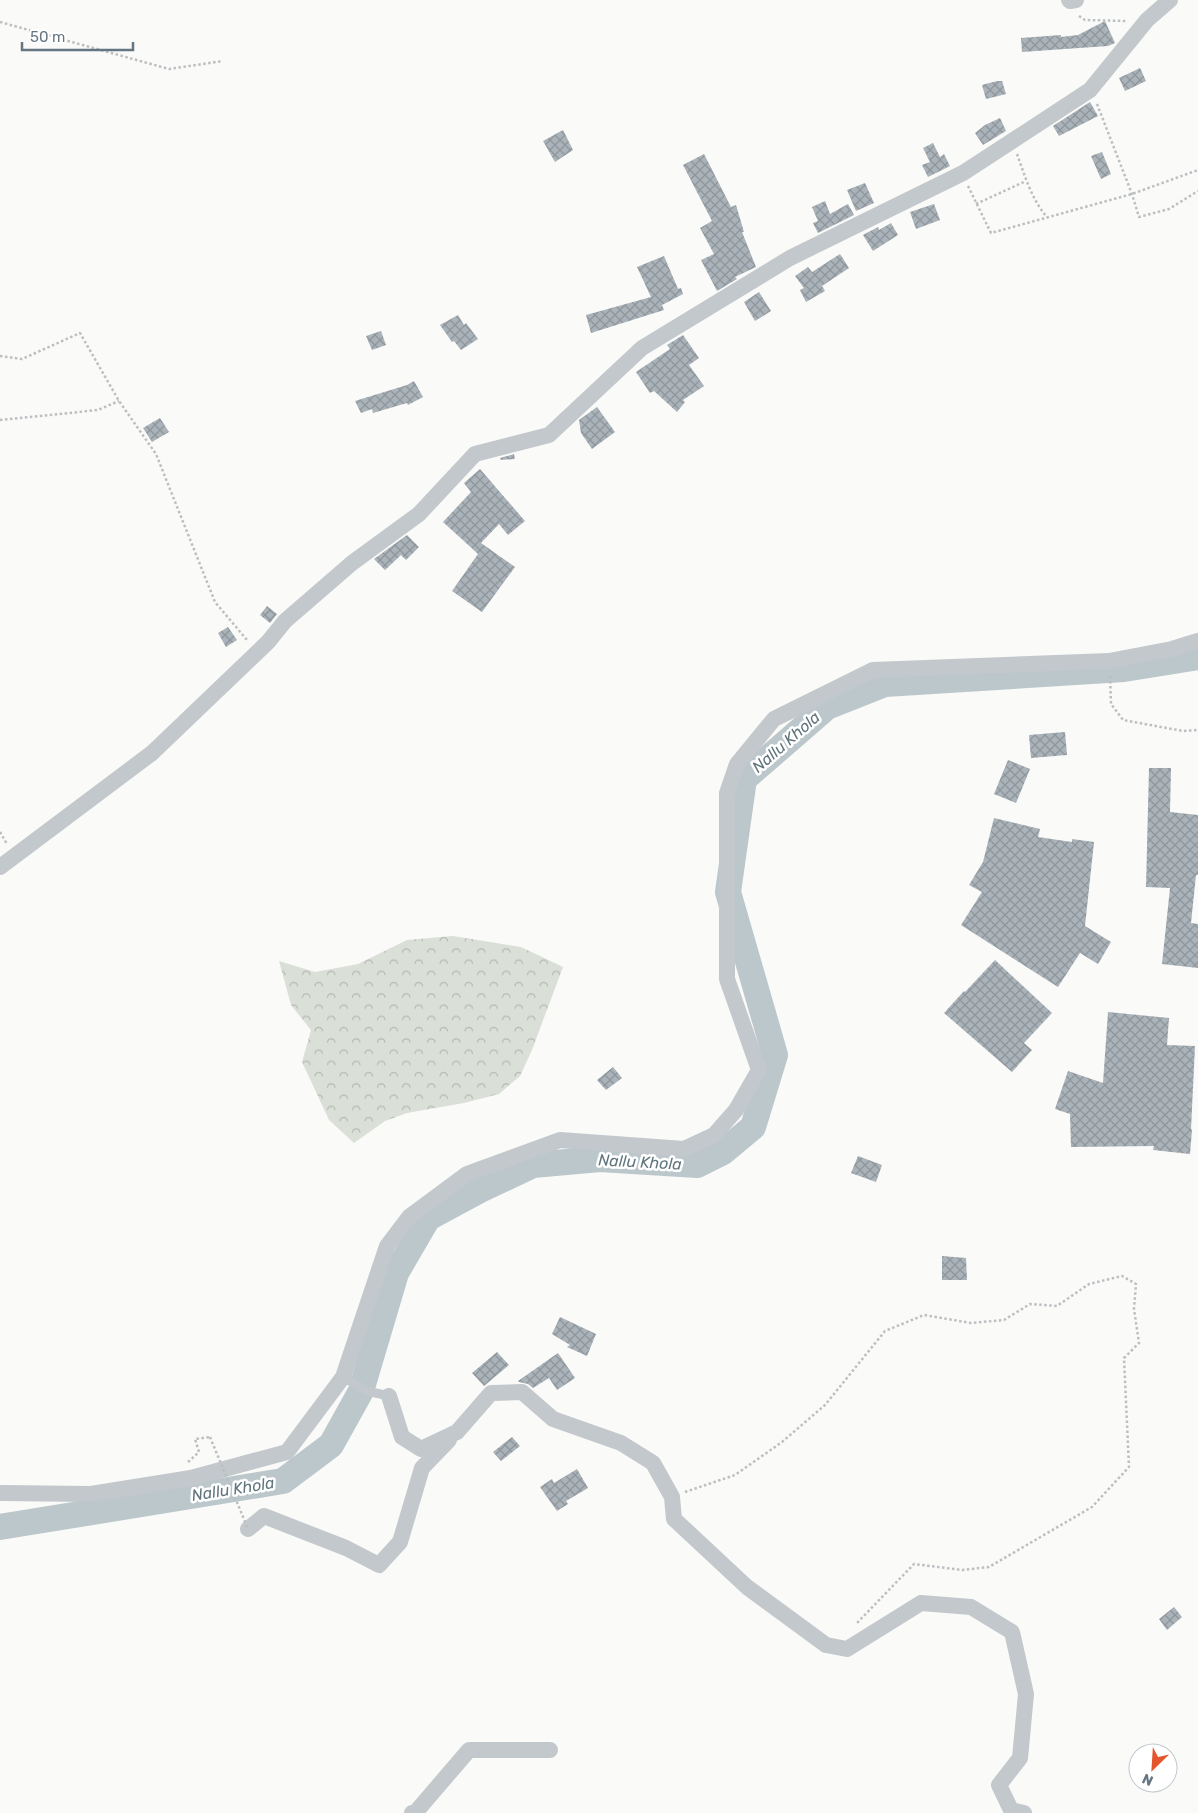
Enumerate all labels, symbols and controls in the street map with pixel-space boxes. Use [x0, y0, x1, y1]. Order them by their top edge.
scale bar [22, 20, 134, 52]
text: 50 m [30, 28, 65, 46]
water label: Nallu Khola [748, 707, 824, 777]
water label: Nallu Khola [598, 1150, 682, 1174]
water label: Nallu Khola [190, 1473, 276, 1505]
north arrow [1128, 1743, 1178, 1793]
text: N [1140, 1769, 1156, 1789]

